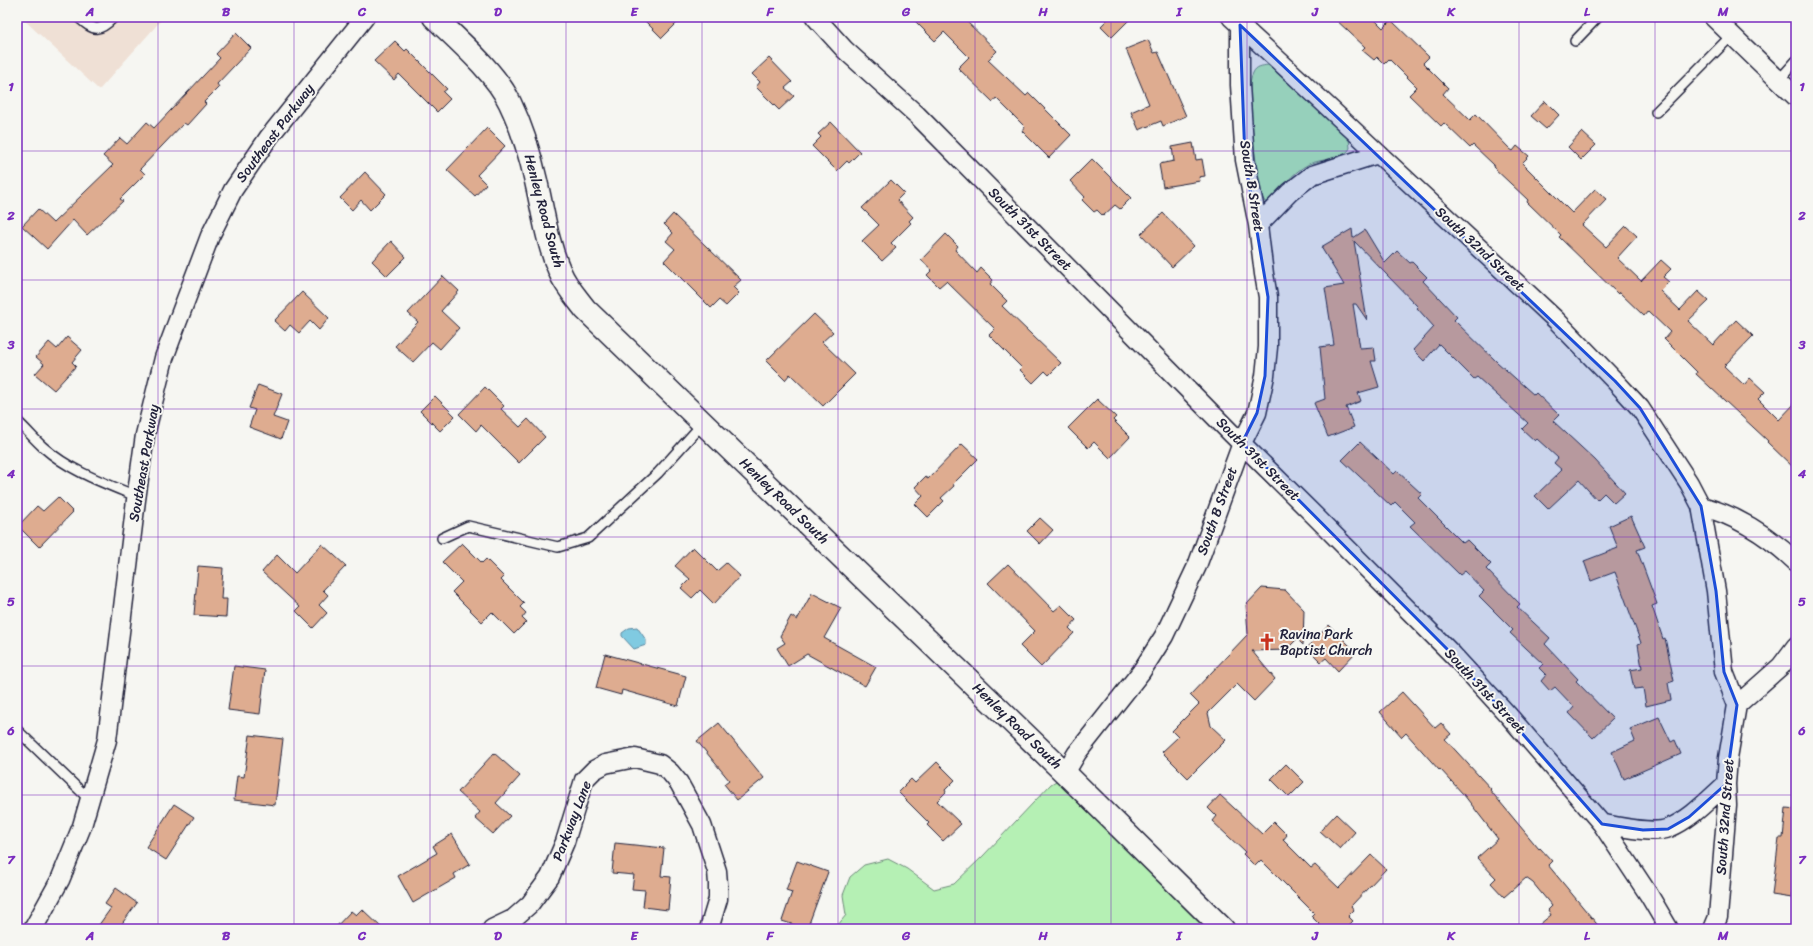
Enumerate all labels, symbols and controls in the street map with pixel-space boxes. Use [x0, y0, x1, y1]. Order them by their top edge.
text: A [85, 0, 94, 23]
text: B [222, 0, 231, 23]
text: C [357, 0, 367, 23]
text: D [494, 0, 502, 23]
text: E [630, 0, 639, 23]
text: F [765, 0, 774, 23]
text: G [901, 0, 911, 23]
text: H [1037, 0, 1048, 23]
text: I [1175, 0, 1183, 23]
text: J [1311, 0, 1319, 23]
text: K [1446, 0, 1456, 23]
text: L [1584, 0, 1591, 23]
text: M [1717, 0, 1729, 23]
text: 1 [8, 75, 14, 98]
text: 1 [1799, 75, 1805, 98]
street label: Southeast Parkway [229, 77, 321, 188]
street label: South B Street [1232, 138, 1272, 234]
street label: Henley Road South [517, 151, 571, 271]
street label: South 31st Street [982, 181, 1078, 277]
street label: South 32nd Street [1429, 200, 1531, 298]
text: 2 [6, 204, 15, 227]
text: 2 [1797, 204, 1806, 227]
text: 3 [6, 333, 15, 356]
text: 3 [1797, 333, 1806, 356]
street label: Southeast Parkway [121, 402, 167, 524]
street label: South 31st Street [1210, 411, 1306, 507]
street label: Henley Road South [733, 451, 835, 551]
text: 4 [6, 462, 16, 485]
text: 4 [1797, 462, 1807, 485]
street label: South B Street [1189, 463, 1245, 559]
text: 5 [7, 590, 15, 613]
text: 5 [1798, 590, 1806, 613]
place label: Ravina Park Baptist Church [1280, 622, 1372, 663]
church icon: Ravina Park Baptist Church [1257, 632, 1277, 652]
street label: South 31st Street [1438, 642, 1532, 740]
street label: Henley Road South [966, 676, 1068, 776]
text: 6 [6, 719, 15, 742]
text: 6 [1797, 719, 1806, 742]
street label: South 32nd Street [1708, 758, 1742, 876]
street label: Parkway Lane [545, 777, 599, 865]
text: 7 [7, 848, 16, 871]
text: 7 [1798, 848, 1807, 871]
text: A [85, 924, 94, 946]
text: B [222, 924, 231, 946]
text: C [357, 924, 367, 946]
text: D [494, 924, 502, 946]
text: E [630, 924, 639, 946]
text: F [765, 924, 774, 946]
text: G [901, 924, 911, 946]
text: H [1037, 924, 1048, 946]
text: I [1175, 924, 1183, 946]
text: J [1311, 924, 1319, 946]
text: K [1446, 924, 1456, 946]
text: L [1584, 924, 1591, 946]
text: M [1717, 924, 1729, 946]

